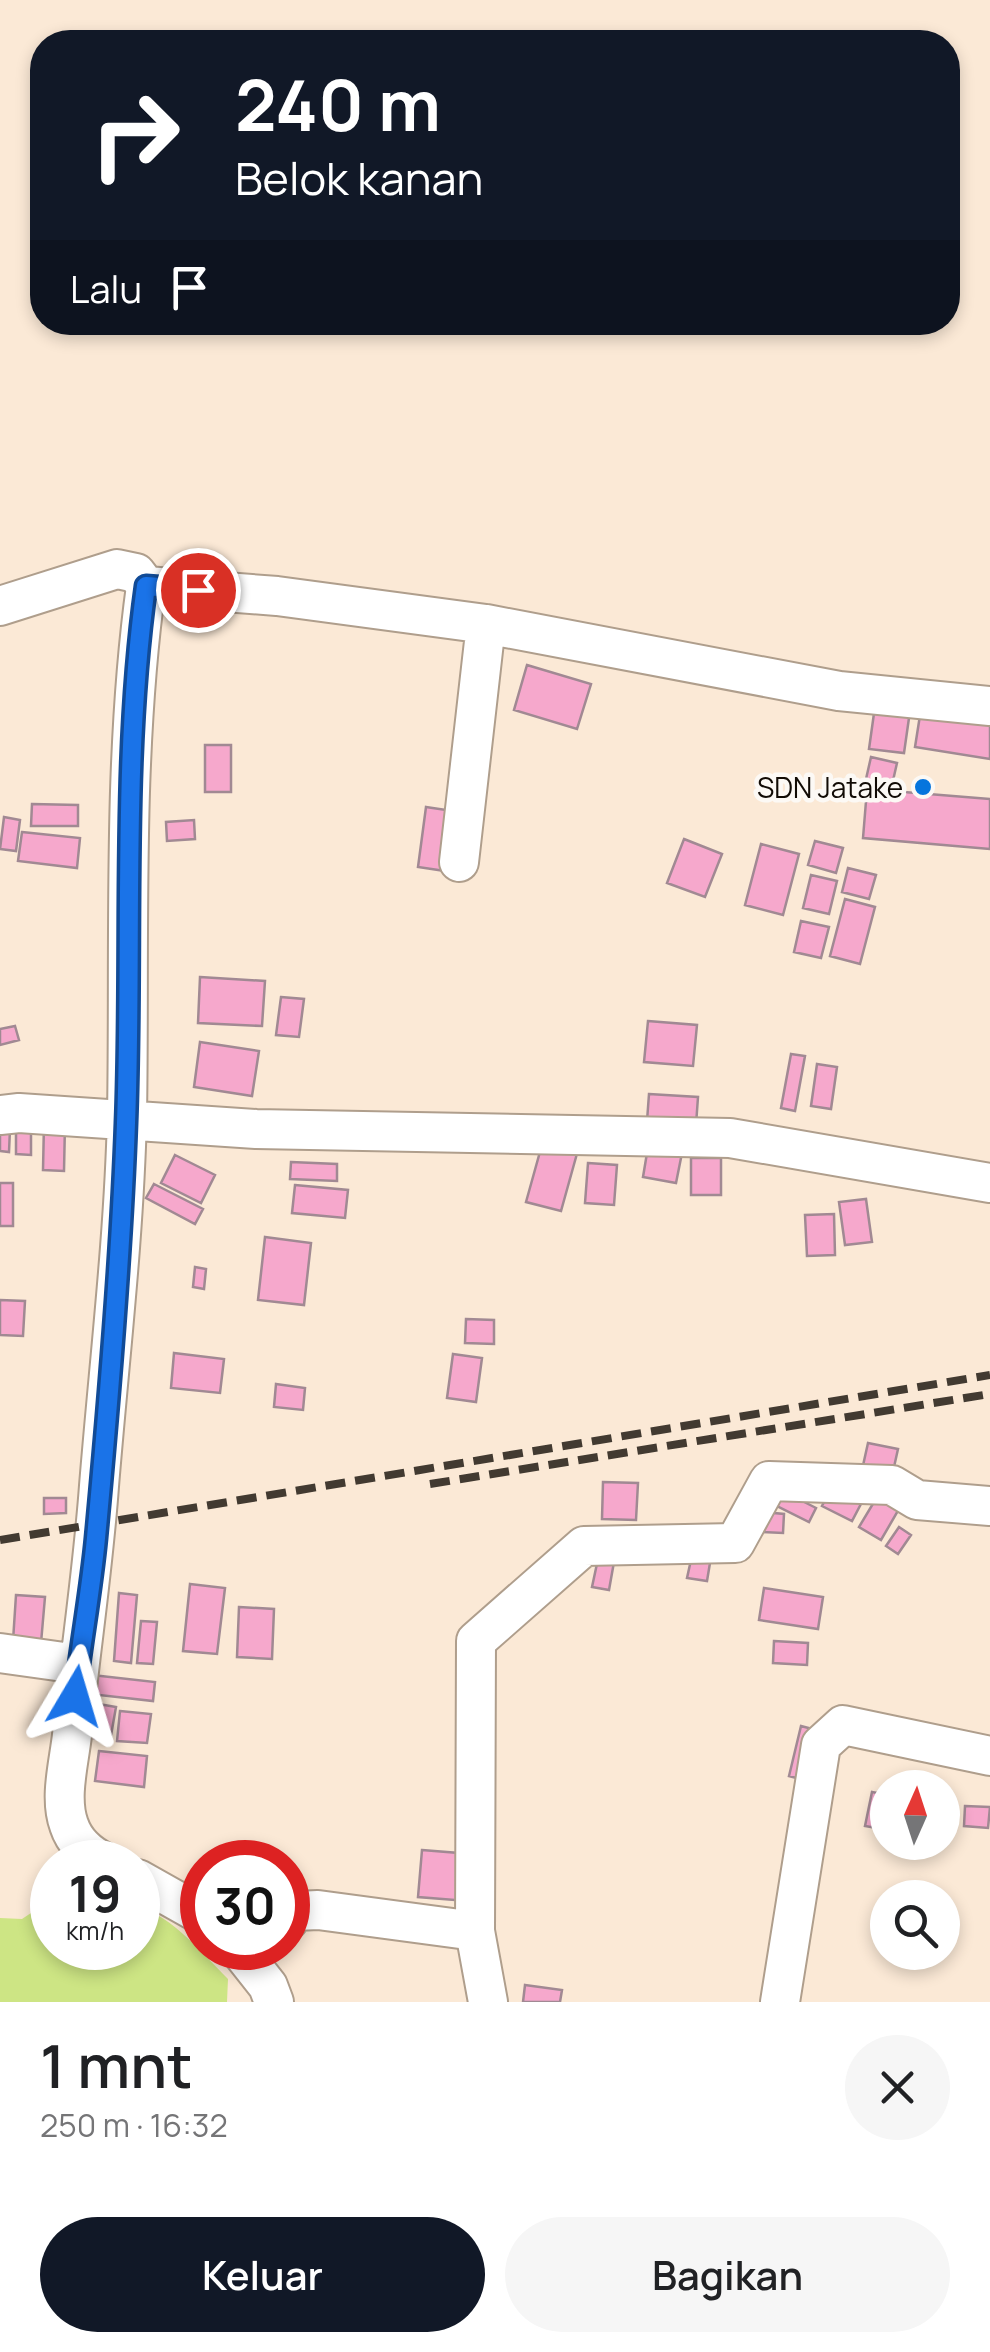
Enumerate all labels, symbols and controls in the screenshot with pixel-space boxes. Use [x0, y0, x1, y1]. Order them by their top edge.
text: 240 m [235, 56, 441, 152]
icon: right [70, 70, 200, 200]
text: Belok kanan [235, 147, 483, 209]
icon: arrive [162, 260, 217, 315]
text: Lalu [70, 262, 142, 314]
pin [156, 548, 241, 633]
icon: arrive [171, 563, 226, 618]
place label: SDN Jatake [757, 768, 903, 806]
marker: SDN Jatake [912, 776, 934, 798]
position arrow [23, 1644, 127, 1748]
north arrow [870, 1770, 960, 1860]
map controls [870, 1770, 960, 1970]
speed limit sign: 30 [180, 1840, 310, 1970]
text: 19 [69, 1859, 121, 1927]
button: search [870, 1880, 960, 1970]
text: km/h [66, 1913, 124, 1948]
text: 1 mnt [40, 2024, 193, 2106]
button: close [845, 2035, 950, 2140]
text: 250 m · 16:32 [40, 2103, 228, 2147]
button: Keluar [40, 2217, 485, 2332]
button: Bagikan [505, 2217, 950, 2332]

